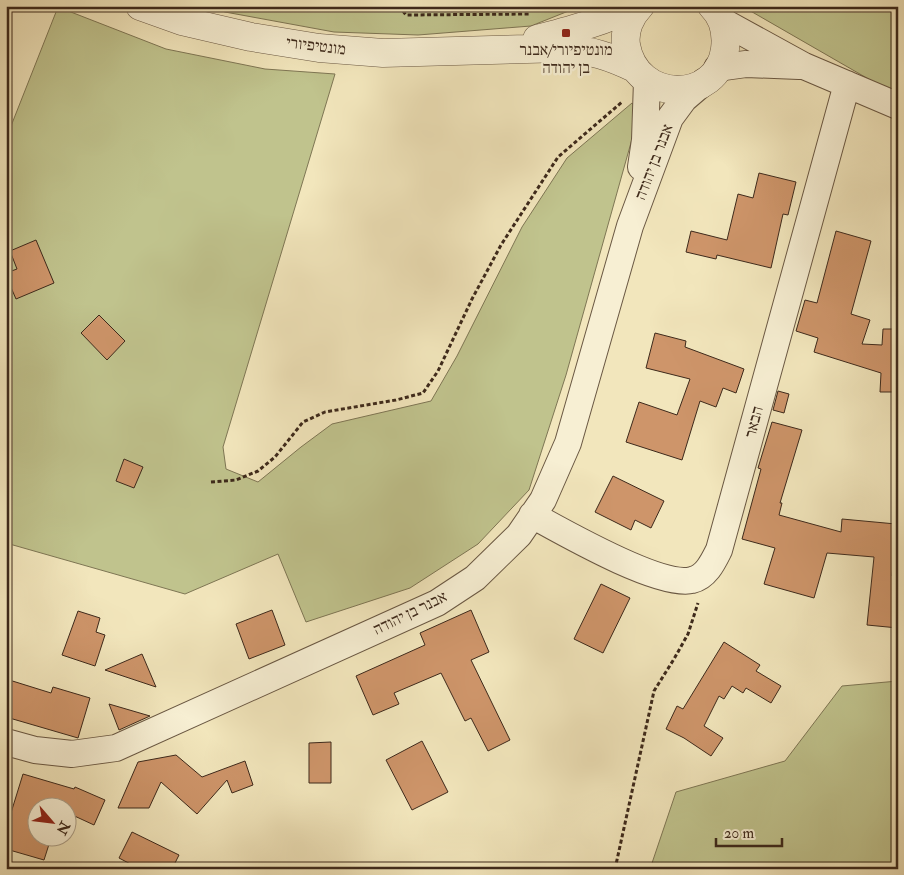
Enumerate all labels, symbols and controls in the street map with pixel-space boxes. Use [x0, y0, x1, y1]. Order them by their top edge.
marker: מונטיפיורי/אבנר בן יהודה [560, 27, 572, 39]
street label: מונטיפיורי [285, 32, 347, 60]
place label: מונטיפיורי/אבנר בן יהודה [519, 40, 613, 78]
street label: אבנר בן יהודה [630, 121, 678, 203]
street label: הבאר [740, 404, 768, 440]
street label: אבנר בן יהודה [370, 586, 450, 640]
north arrow [28, 798, 78, 848]
scale bar [716, 815, 783, 847]
text: N [52, 817, 74, 838]
text: 20 m [724, 824, 754, 843]

